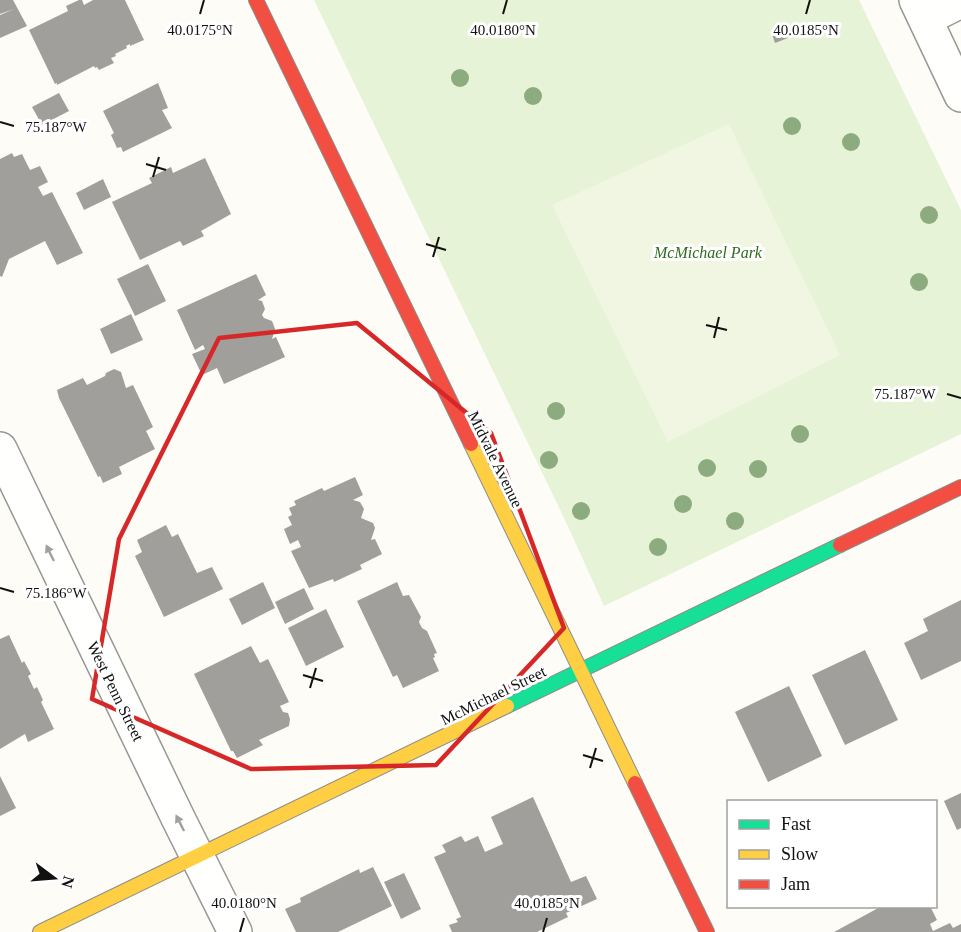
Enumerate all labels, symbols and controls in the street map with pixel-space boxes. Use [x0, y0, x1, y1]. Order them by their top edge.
text: 40.0175°N [167, 22, 233, 38]
text: 40.0180°N [470, 22, 536, 38]
text: 40.0185°N [773, 22, 839, 38]
text: 75.187°W [25, 119, 88, 135]
park label: McMichael Park [653, 244, 763, 261]
text: 75.187°W [874, 386, 937, 402]
street label: Midvale Avenue [465, 408, 526, 510]
one-way arrow [46, 545, 55, 562]
text: 75.186°W [25, 585, 88, 601]
street label: West Penn Street [84, 639, 147, 744]
street label: McMichael Street [438, 662, 549, 728]
legend [727, 800, 937, 908]
text: Fast [781, 814, 811, 834]
one-way arrow [176, 815, 185, 832]
text: Slow [781, 844, 818, 864]
north arrow [24, 848, 84, 908]
text: N [58, 874, 78, 890]
text: Jam [781, 874, 810, 894]
text: 40.0180°N [211, 895, 277, 911]
text: 40.0185°N [514, 895, 580, 911]

